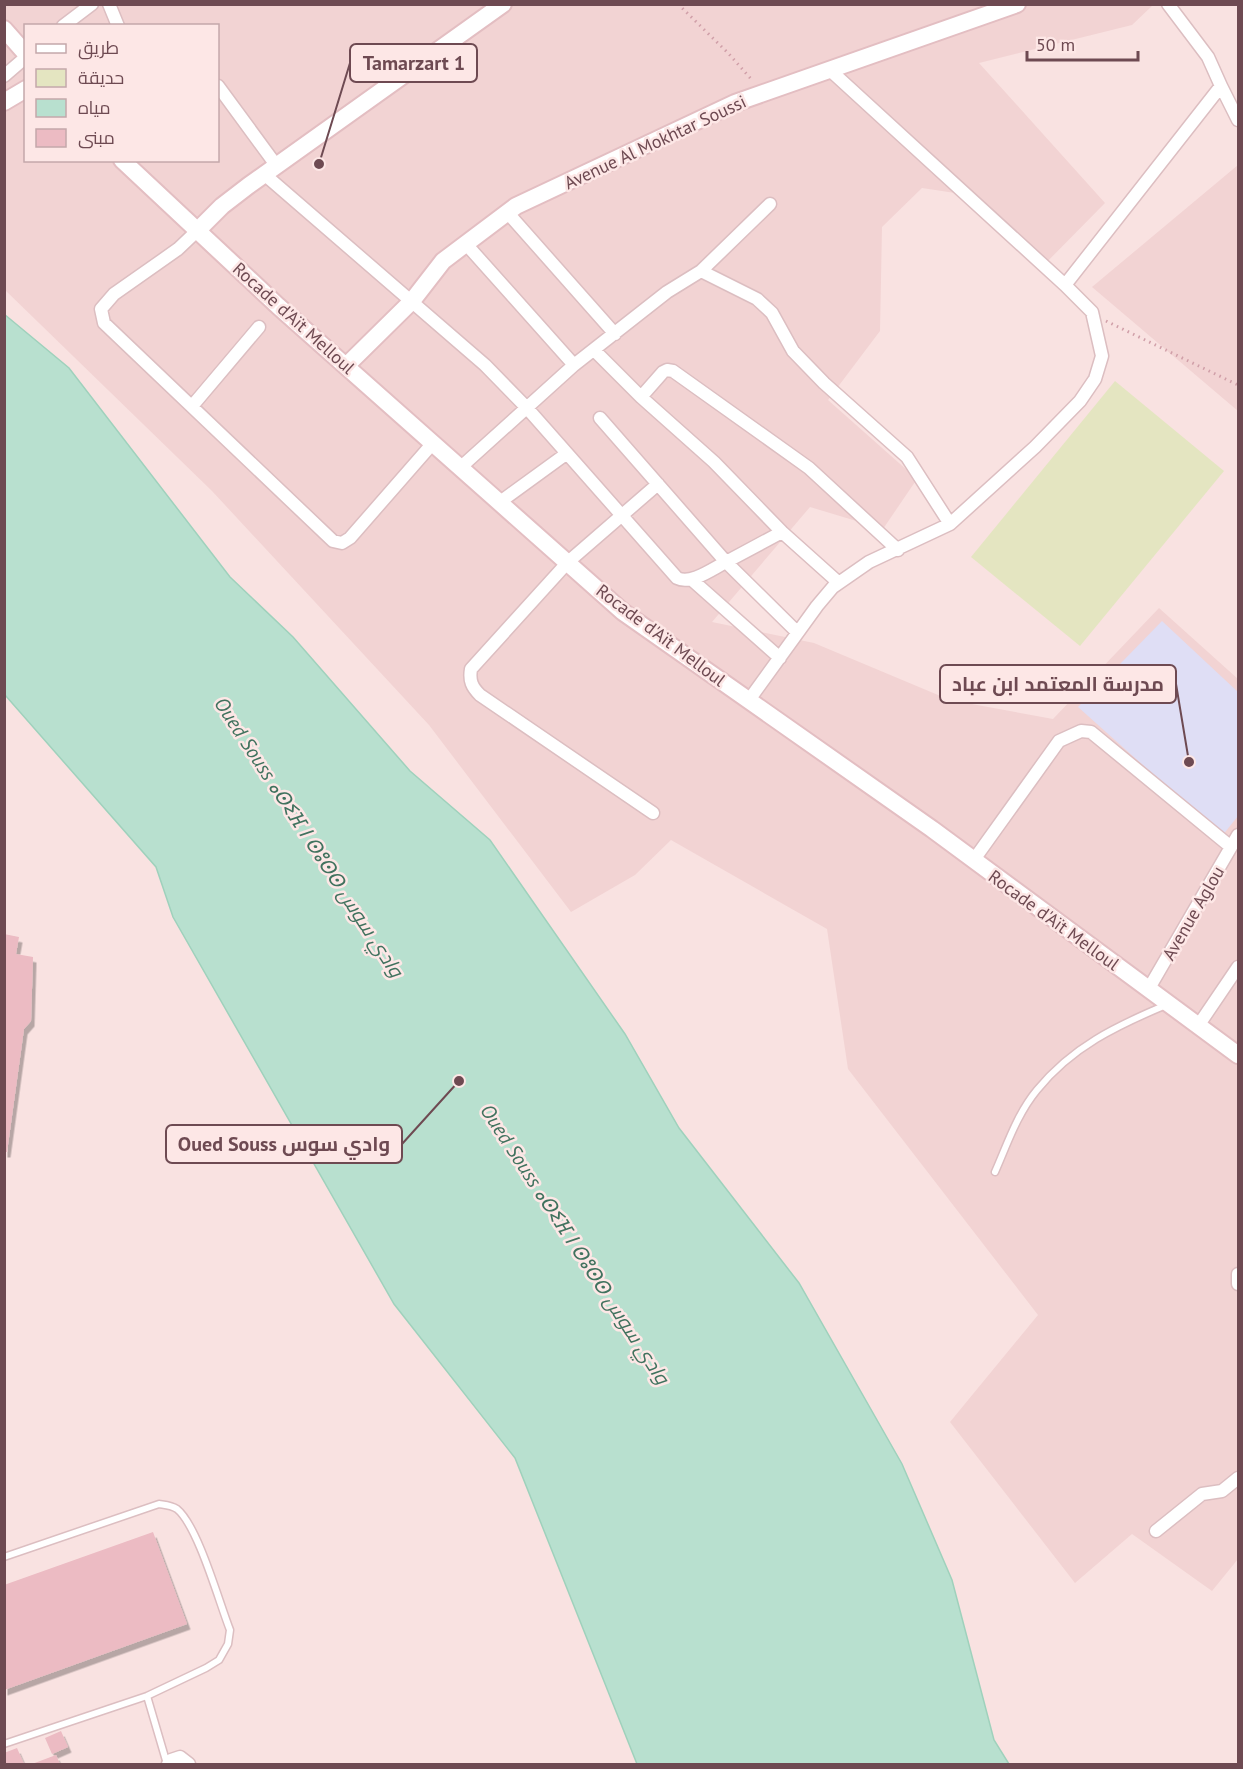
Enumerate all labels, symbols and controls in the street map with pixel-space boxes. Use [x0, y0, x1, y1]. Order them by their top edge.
legend [24, 24, 219, 162]
scale bar [1027, 24, 1138, 62]
text: 50 m [1036, 33, 1075, 56]
text: طريق [78, 36, 119, 60]
callout: Tamarzart 1 [350, 44, 477, 82]
text: Tamarzart 1 [363, 50, 465, 76]
text: حديقة [78, 66, 124, 89]
street label: Avenue Al Mokhtar Soussi [560, 90, 750, 194]
text: مياه [78, 96, 111, 119]
text: مبنى [78, 126, 115, 149]
street label: Rocade d'Aït Melloul [228, 257, 360, 379]
street label: Rocade d'Aït Melloul [592, 579, 731, 692]
callout: مدرسة المعتمد ابن عباد [940, 665, 1176, 703]
text: مدرسة المعتمد ابن عباد [952, 671, 1164, 697]
water label: Oued Souss ⴰⵙⵉⴼ ⵏ ⵙⵓⵙⵙ وادي سوس [206, 692, 410, 984]
street label: Avenue Aglou [1157, 862, 1229, 964]
street label: Rocade d'Aït Melloul [984, 865, 1125, 976]
water label: Oued Souss ⴰⵙⵉⴼ ⵏ ⵙⵓⵙⵙ وادي سوس [472, 1099, 676, 1391]
callout: Oued Souss وادي سوس [166, 1125, 402, 1163]
text: Oued Souss وادي سوس [178, 1131, 390, 1160]

